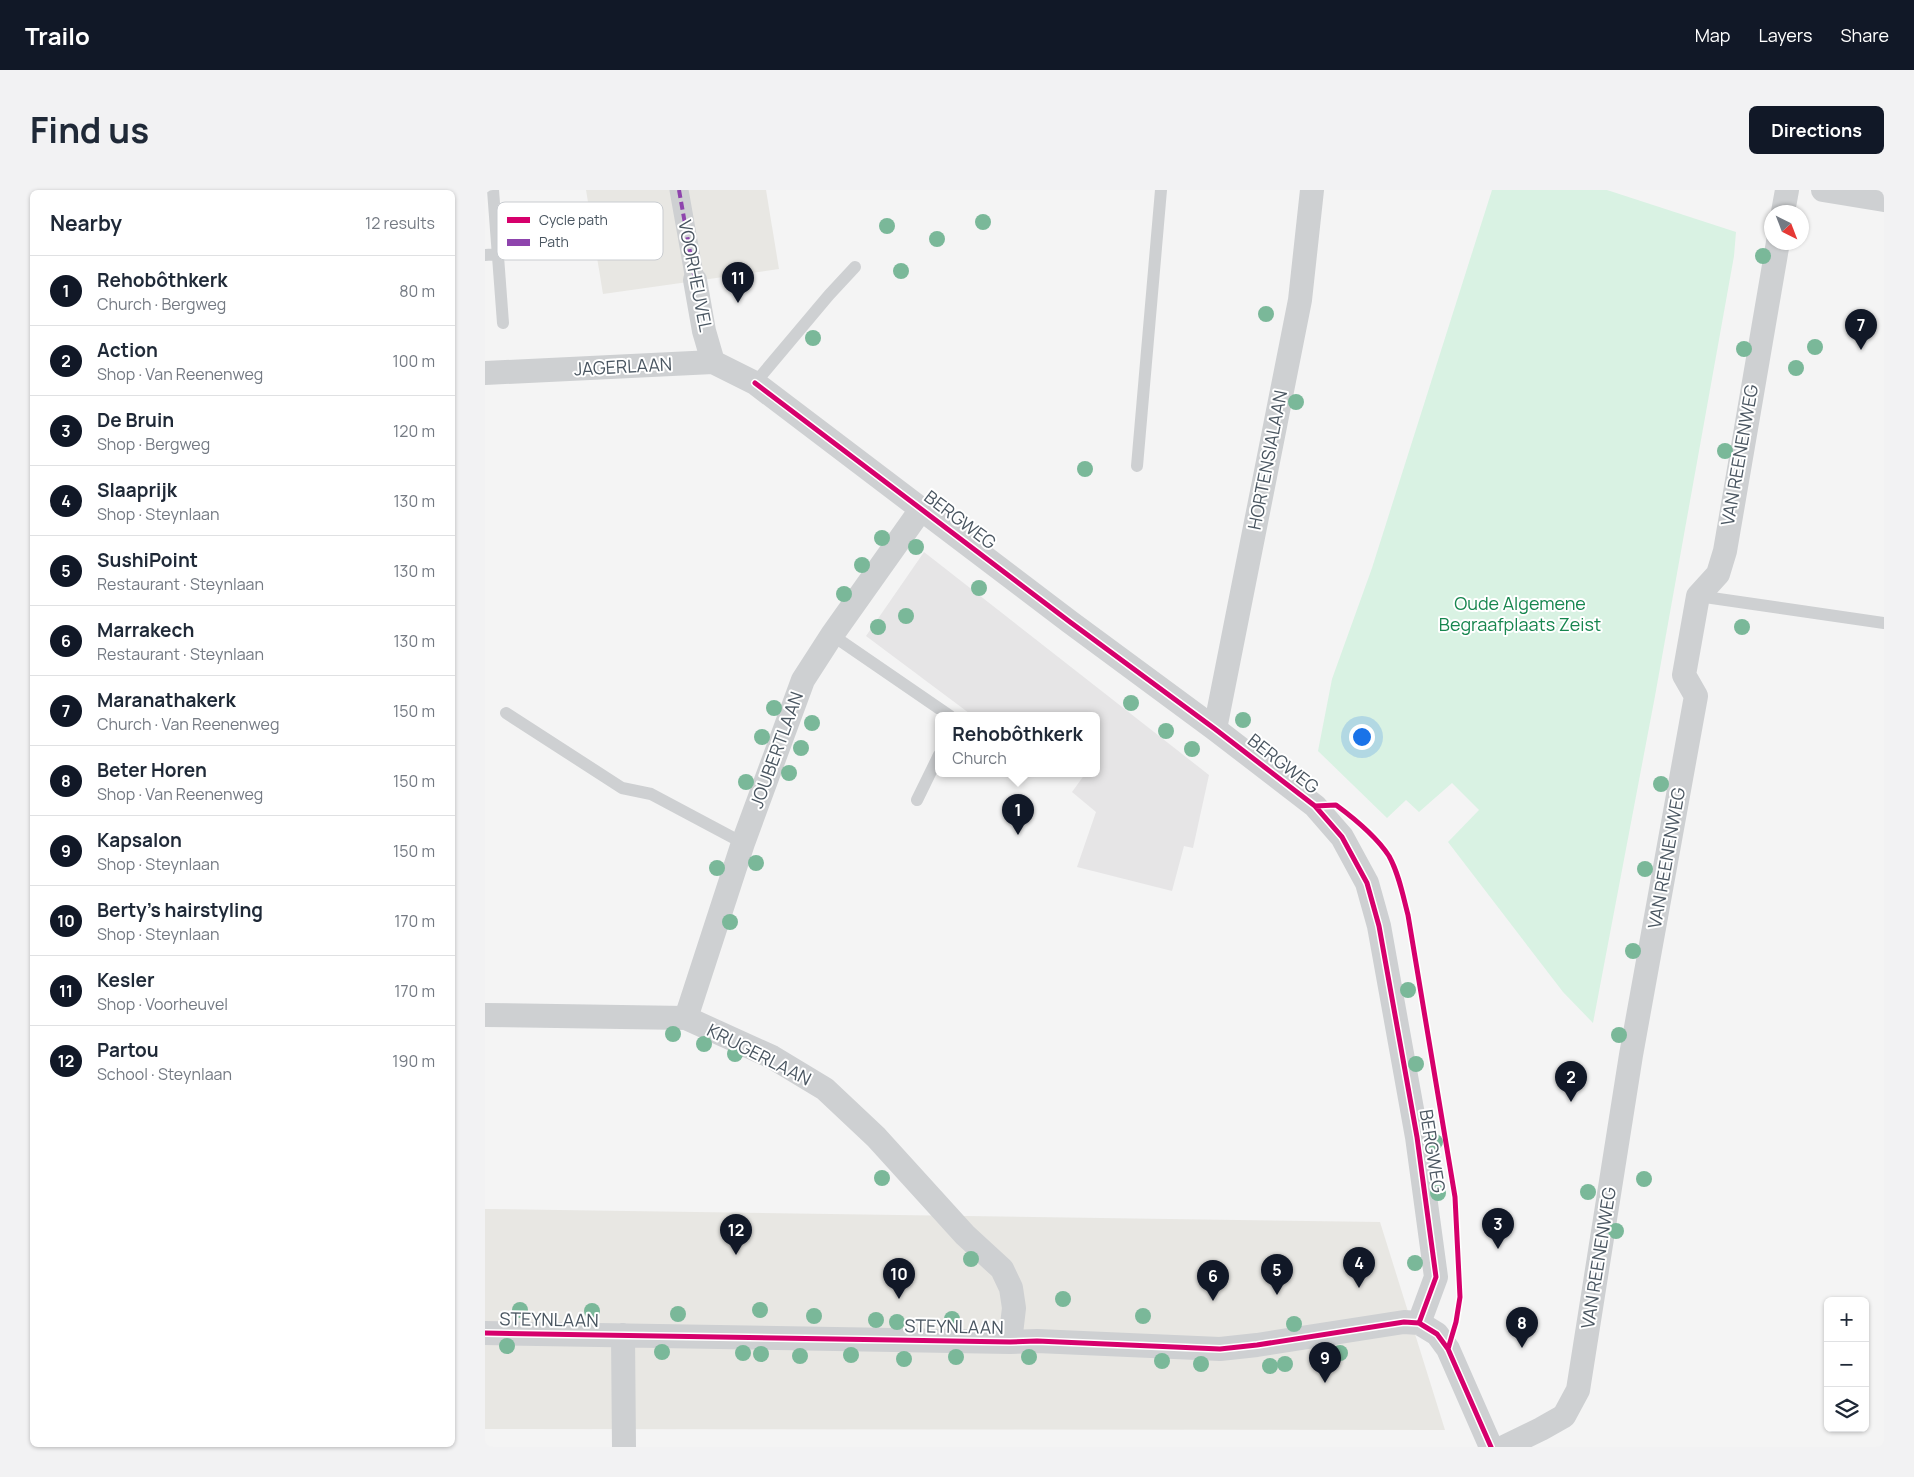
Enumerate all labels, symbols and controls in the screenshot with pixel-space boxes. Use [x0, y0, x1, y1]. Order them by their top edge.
text: Trailo [25, 19, 90, 52]
text: Map [1695, 23, 1730, 47]
text: Layers [1758, 23, 1812, 47]
text: Share [1840, 23, 1889, 47]
text: Find us [30, 106, 149, 154]
button: Directions [1749, 106, 1884, 154]
legend [497, 202, 663, 260]
north arrow [1764, 205, 1809, 250]
text: Nearby [50, 209, 122, 237]
text: Cycle path [539, 210, 608, 229]
text: 12 results [365, 212, 435, 234]
street label: VOORHEUVEL [673, 218, 719, 334]
text: Path [539, 232, 569, 251]
pin: 11 [722, 262, 754, 303]
text: Rehobôthkerk [97, 267, 227, 293]
text: 1 [62, 280, 70, 302]
text: 80 m [399, 280, 435, 302]
text: Church · Bergweg [97, 293, 226, 315]
pin: 7 [1845, 309, 1877, 350]
text: Action [97, 337, 158, 363]
text: 2 [61, 350, 71, 372]
text: 100 m [392, 350, 435, 372]
street label: JAGERLAAN [573, 351, 673, 381]
text: Shop · Van Reenenweg [97, 363, 263, 385]
street label: VAN REENENWEG [1715, 382, 1763, 527]
street label: HORTENSIALAAN [1242, 388, 1292, 532]
text: De Bruin [97, 407, 174, 433]
text: 3 [61, 420, 71, 442]
text: 120 m [393, 420, 435, 442]
text: Shop · Bergweg [97, 433, 210, 455]
text: Slaaprijk [97, 477, 177, 503]
street label: BERGWEG [920, 484, 1002, 554]
text: 4 [61, 490, 71, 512]
text: 130 m [393, 490, 435, 512]
text: Shop · Steynlaan [97, 503, 219, 525]
text: SushiPoint [97, 547, 198, 573]
text: 5 [61, 560, 71, 582]
text: 130 m [393, 560, 435, 582]
text: Restaurant · Steynlaan [97, 573, 264, 595]
park label: Oude Algemene Begraafplaats Zeist [1439, 591, 1601, 636]
text: Marrakech [97, 617, 194, 643]
text: 6 [61, 630, 71, 652]
text: 130 m [393, 630, 435, 652]
text: Restaurant · Steynlaan [97, 643, 264, 665]
text: Maranathakerk [97, 687, 236, 713]
street label: JOUBERTLAAN [744, 688, 808, 811]
text: 7 [62, 700, 70, 722]
text: 150 m [393, 700, 435, 722]
popup [935, 712, 1100, 777]
text: Church · Van Reenenweg [97, 713, 279, 735]
text: Rehobôthkerk [952, 721, 1083, 747]
your location [1349, 724, 1375, 750]
street label: BERGWEG [1243, 728, 1324, 799]
text: Church [952, 747, 1007, 769]
text: Beter Horen [97, 757, 207, 783]
text: 8 [61, 770, 71, 792]
text: 150 m [393, 770, 435, 792]
text: Shop · Van Reenenweg [97, 783, 263, 805]
street label: VAN REENENWEG [1642, 785, 1690, 930]
pin: 1 [1002, 794, 1034, 835]
text: Kapsalon [97, 827, 182, 853]
text: 9 [61, 840, 71, 862]
text: 150 m [393, 840, 435, 862]
text: Shop · Steynlaan [97, 853, 219, 875]
text: Berty's hairstyling [97, 897, 263, 923]
text: 10 [57, 910, 75, 932]
text: 170 m [394, 910, 435, 932]
text: Shop · Steynlaan [97, 923, 219, 945]
text: Kesler [97, 967, 155, 993]
text: 11 [59, 980, 73, 1002]
text: 170 m [394, 980, 435, 1002]
text: Shop · Voorheuvel [97, 993, 228, 1015]
street label: KRUGERLAAN [703, 1018, 816, 1091]
text: Partou [97, 1037, 159, 1063]
text: 12 [58, 1050, 74, 1072]
text: 190 m [392, 1050, 435, 1072]
pin: 2 [1555, 1061, 1587, 1102]
text: School · Steynlaan [97, 1063, 232, 1085]
street label: BERGWEG [1415, 1107, 1451, 1195]
street label: VAN REENENWEG [1575, 1185, 1621, 1330]
pin: 3 [1482, 1208, 1514, 1249]
pin: 12 [720, 1214, 752, 1255]
pin: 4 [1343, 1247, 1375, 1288]
pin: 5 [1261, 1254, 1293, 1295]
pin: 10 [883, 1258, 915, 1299]
pin: 6 [1197, 1260, 1229, 1301]
map controls [1824, 1297, 1869, 1432]
button: + [1824, 1297, 1869, 1342]
street label: STEYNLAAN [499, 1306, 599, 1332]
pin: 8 [1506, 1307, 1538, 1348]
street label: STEYNLAAN [904, 1313, 1004, 1339]
pin: 9 [1309, 1342, 1341, 1383]
button: − [1824, 1342, 1869, 1387]
button: layers [1824, 1387, 1869, 1432]

